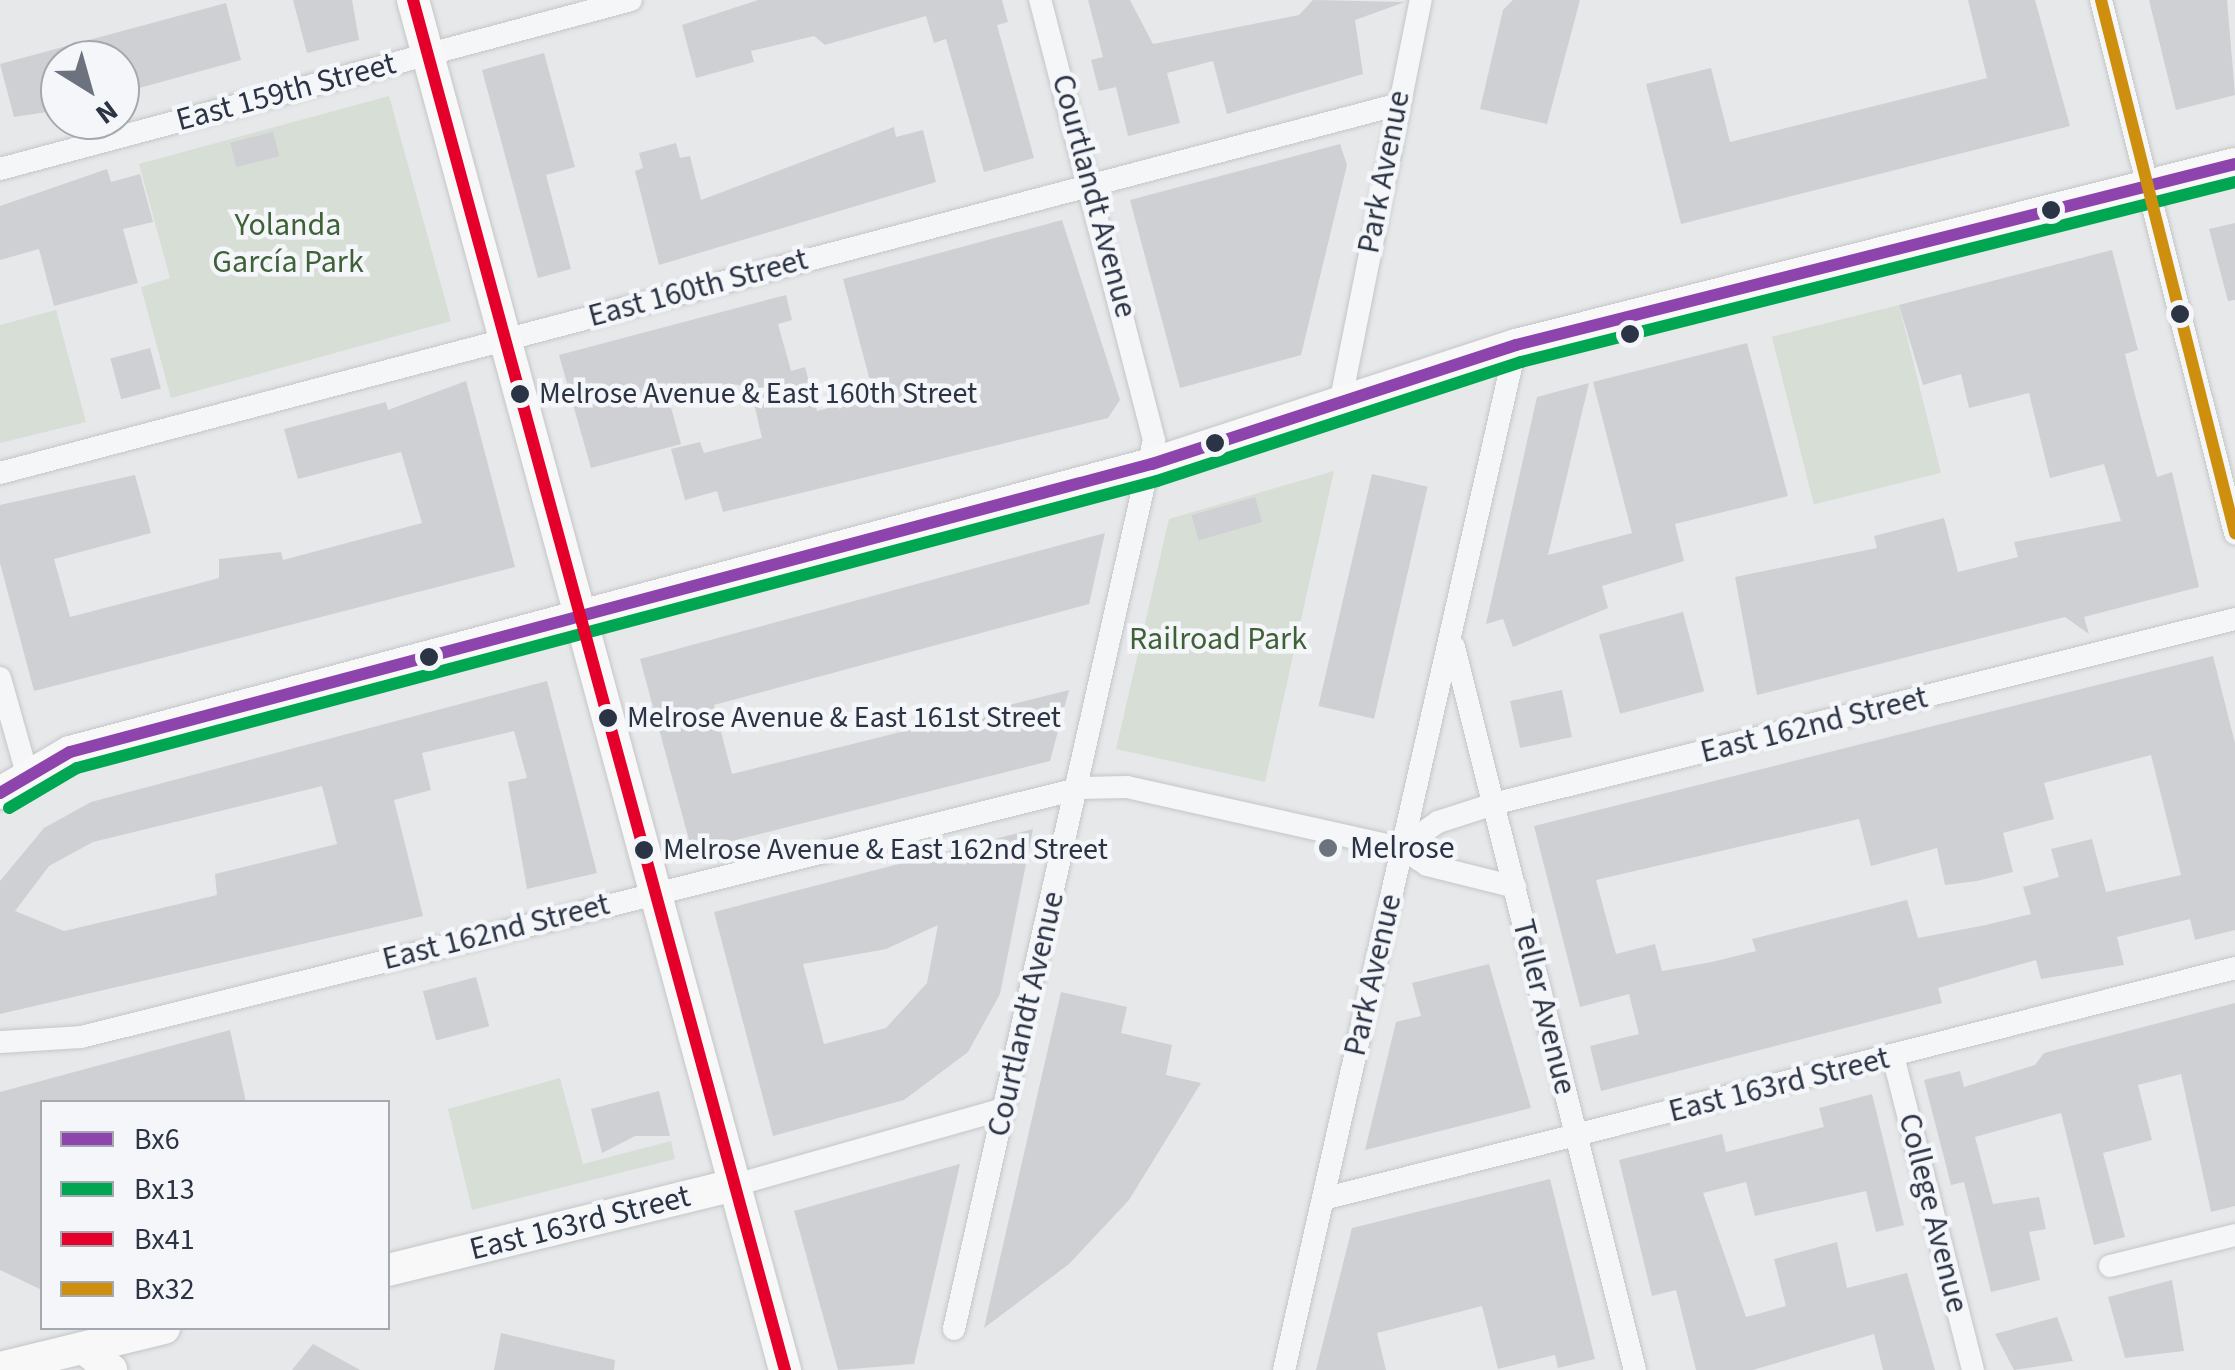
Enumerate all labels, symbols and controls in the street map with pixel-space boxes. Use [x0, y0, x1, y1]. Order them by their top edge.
north arrow [40, 40, 140, 140]
street label: East 159th Street [172, 44, 400, 140]
street label: Courtlandt Avenue [1043, 70, 1145, 322]
street label: Park Avenue [1349, 87, 1419, 257]
text: N [87, 91, 126, 134]
unlabelled marker [2041, 200, 2061, 220]
park label: Yolanda García Park [212, 207, 364, 282]
street label: East 160th Street [584, 240, 812, 336]
unlabelled marker [2170, 304, 2190, 324]
unlabelled marker [1620, 324, 1640, 344]
place label: Melrose Avenue & East 160th Street [539, 376, 977, 412]
marker: Melrose Avenue & East 160th Street [510, 384, 530, 404]
unlabelled marker [1205, 433, 1225, 453]
park label: Railroad Park [1129, 620, 1307, 658]
unlabelled marker [419, 647, 439, 667]
street label: East 162nd Street [1697, 678, 1931, 772]
place label: Melrose Avenue & East 161st Street [627, 700, 1061, 736]
marker: Melrose Avenue & East 161st Street [598, 708, 618, 728]
place label: Melrose [1350, 829, 1455, 867]
place label: Melrose Avenue & East 162nd Street [663, 832, 1108, 868]
marker: Melrose [1315, 835, 1341, 861]
marker: Melrose Avenue & East 162nd Street [634, 840, 654, 860]
street label: East 162nd Street [379, 885, 613, 979]
street label: Courtlandt Avenue [979, 888, 1073, 1140]
street label: Park Avenue [1336, 890, 1410, 1060]
street label: Teller Avenue [1504, 915, 1584, 1099]
street label: East 163rd Street [1665, 1039, 1893, 1131]
legend [40, 1100, 390, 1330]
street label: College Avenue [1890, 1109, 1976, 1317]
text: Bx6 [134, 1118, 180, 1161]
text: Bx13 [134, 1168, 195, 1211]
street label: East 163rd Street [466, 1177, 694, 1269]
text: Bx41 [134, 1218, 195, 1261]
text: Bx32 [134, 1268, 195, 1311]

